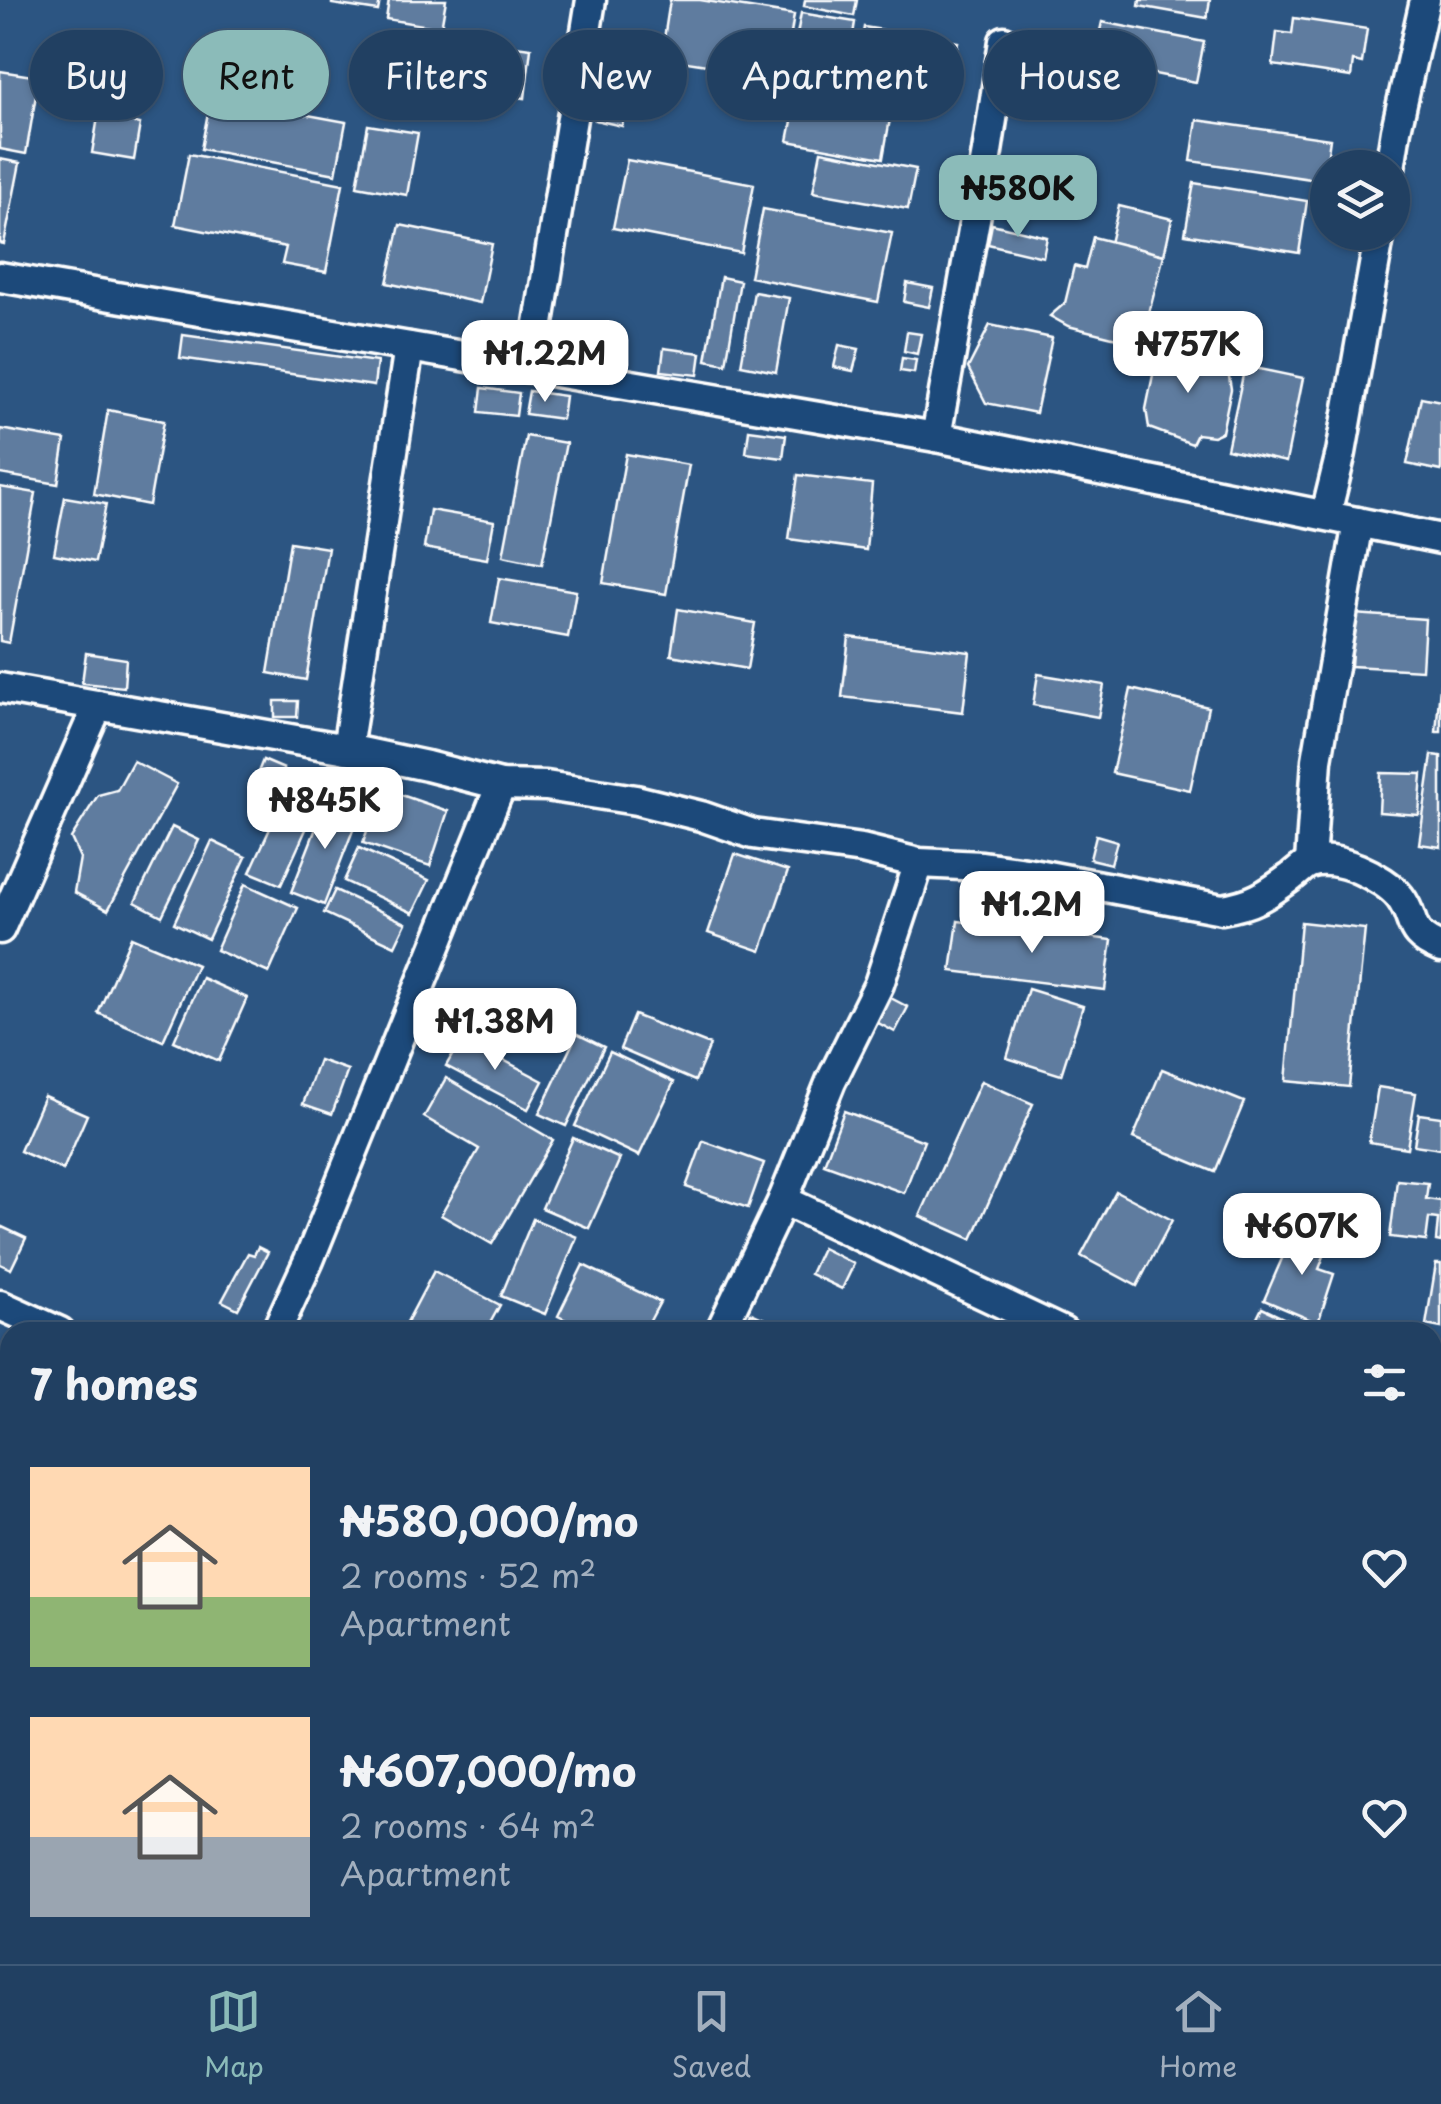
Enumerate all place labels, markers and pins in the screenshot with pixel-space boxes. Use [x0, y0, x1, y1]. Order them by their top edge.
pin: ₦580K [948, 155, 1088, 240]
pin: ₦757K [1118, 311, 1258, 396]
pin: ₦1.22M [464, 320, 626, 405]
pin: ₦845K [255, 767, 395, 852]
pin: ₦1.2M [962, 871, 1102, 956]
pin: ₦1.38M [414, 988, 576, 1073]
pin: ₦607K [1232, 1193, 1372, 1278]

